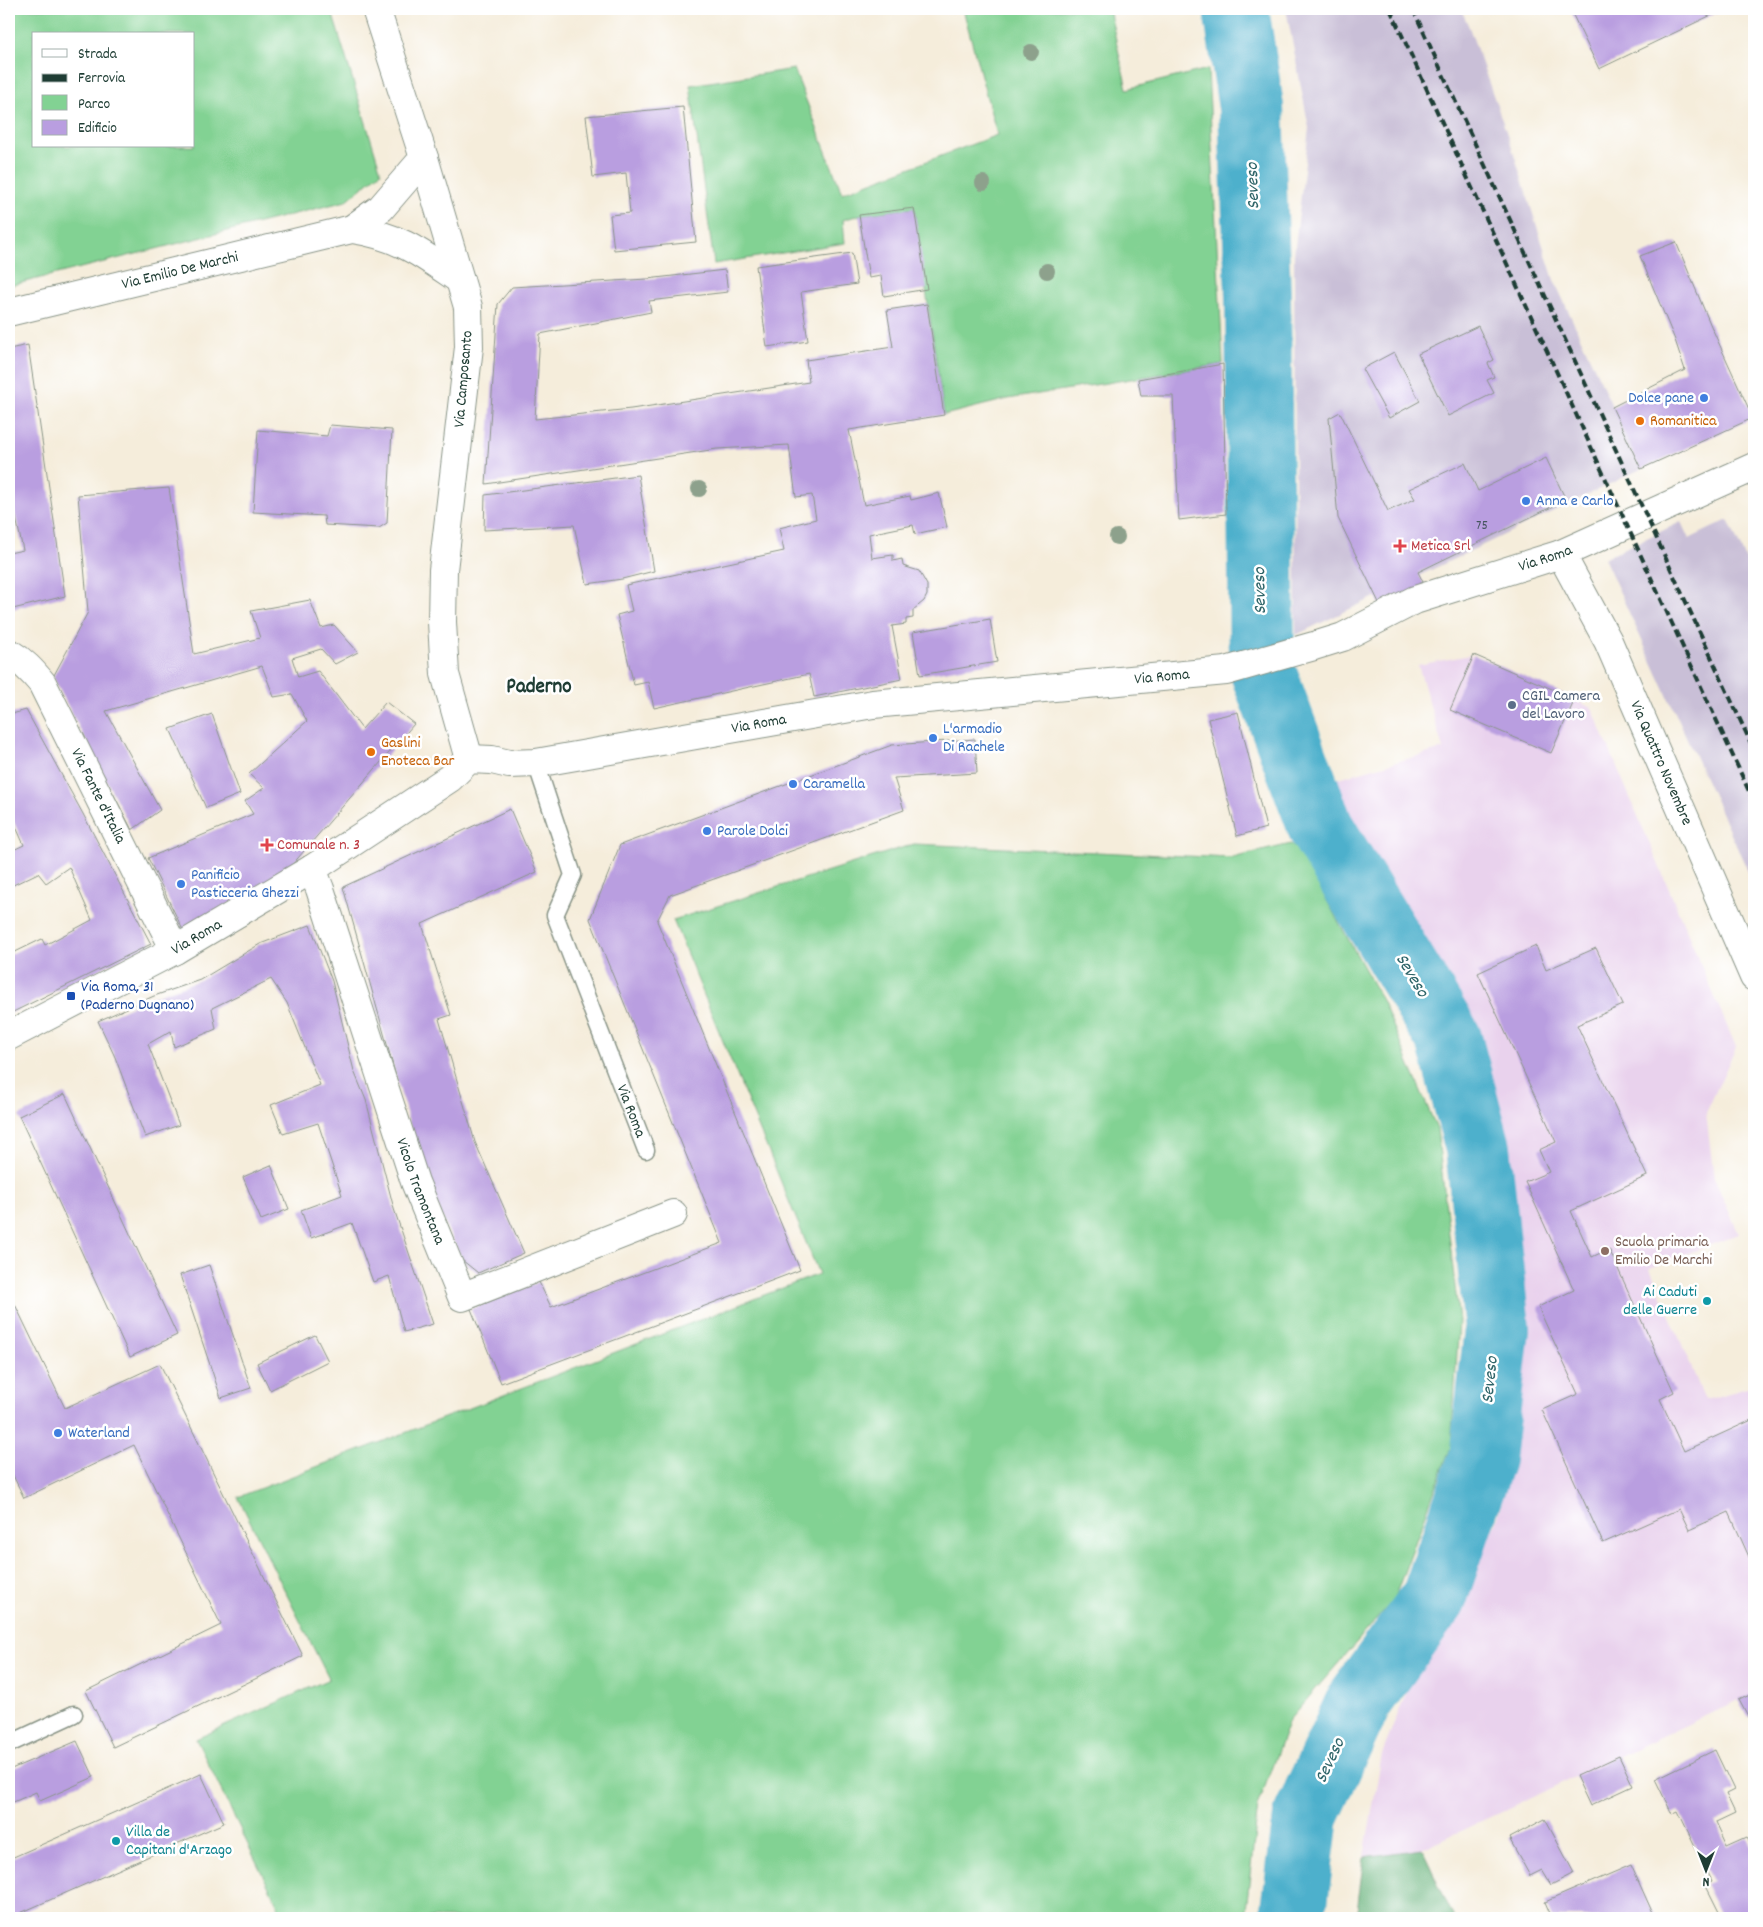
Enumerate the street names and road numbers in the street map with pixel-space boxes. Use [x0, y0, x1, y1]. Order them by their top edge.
street label: Via Emilio De Marchi [119, 245, 241, 296]
street label: Via Camposanto [448, 330, 480, 428]
street label: Via Roma [1516, 539, 1576, 578]
street label: Via Roma [1133, 663, 1191, 691]
street label: Via Quattro Novembre [1624, 697, 1698, 829]
street label: Via Roma [730, 708, 789, 740]
street label: Via Fante d'Italia [65, 744, 132, 848]
street label: Via Roma [167, 913, 227, 961]
street label: Via Roma [610, 1081, 652, 1141]
street label: Vicolo Tramontana [390, 1135, 451, 1249]

